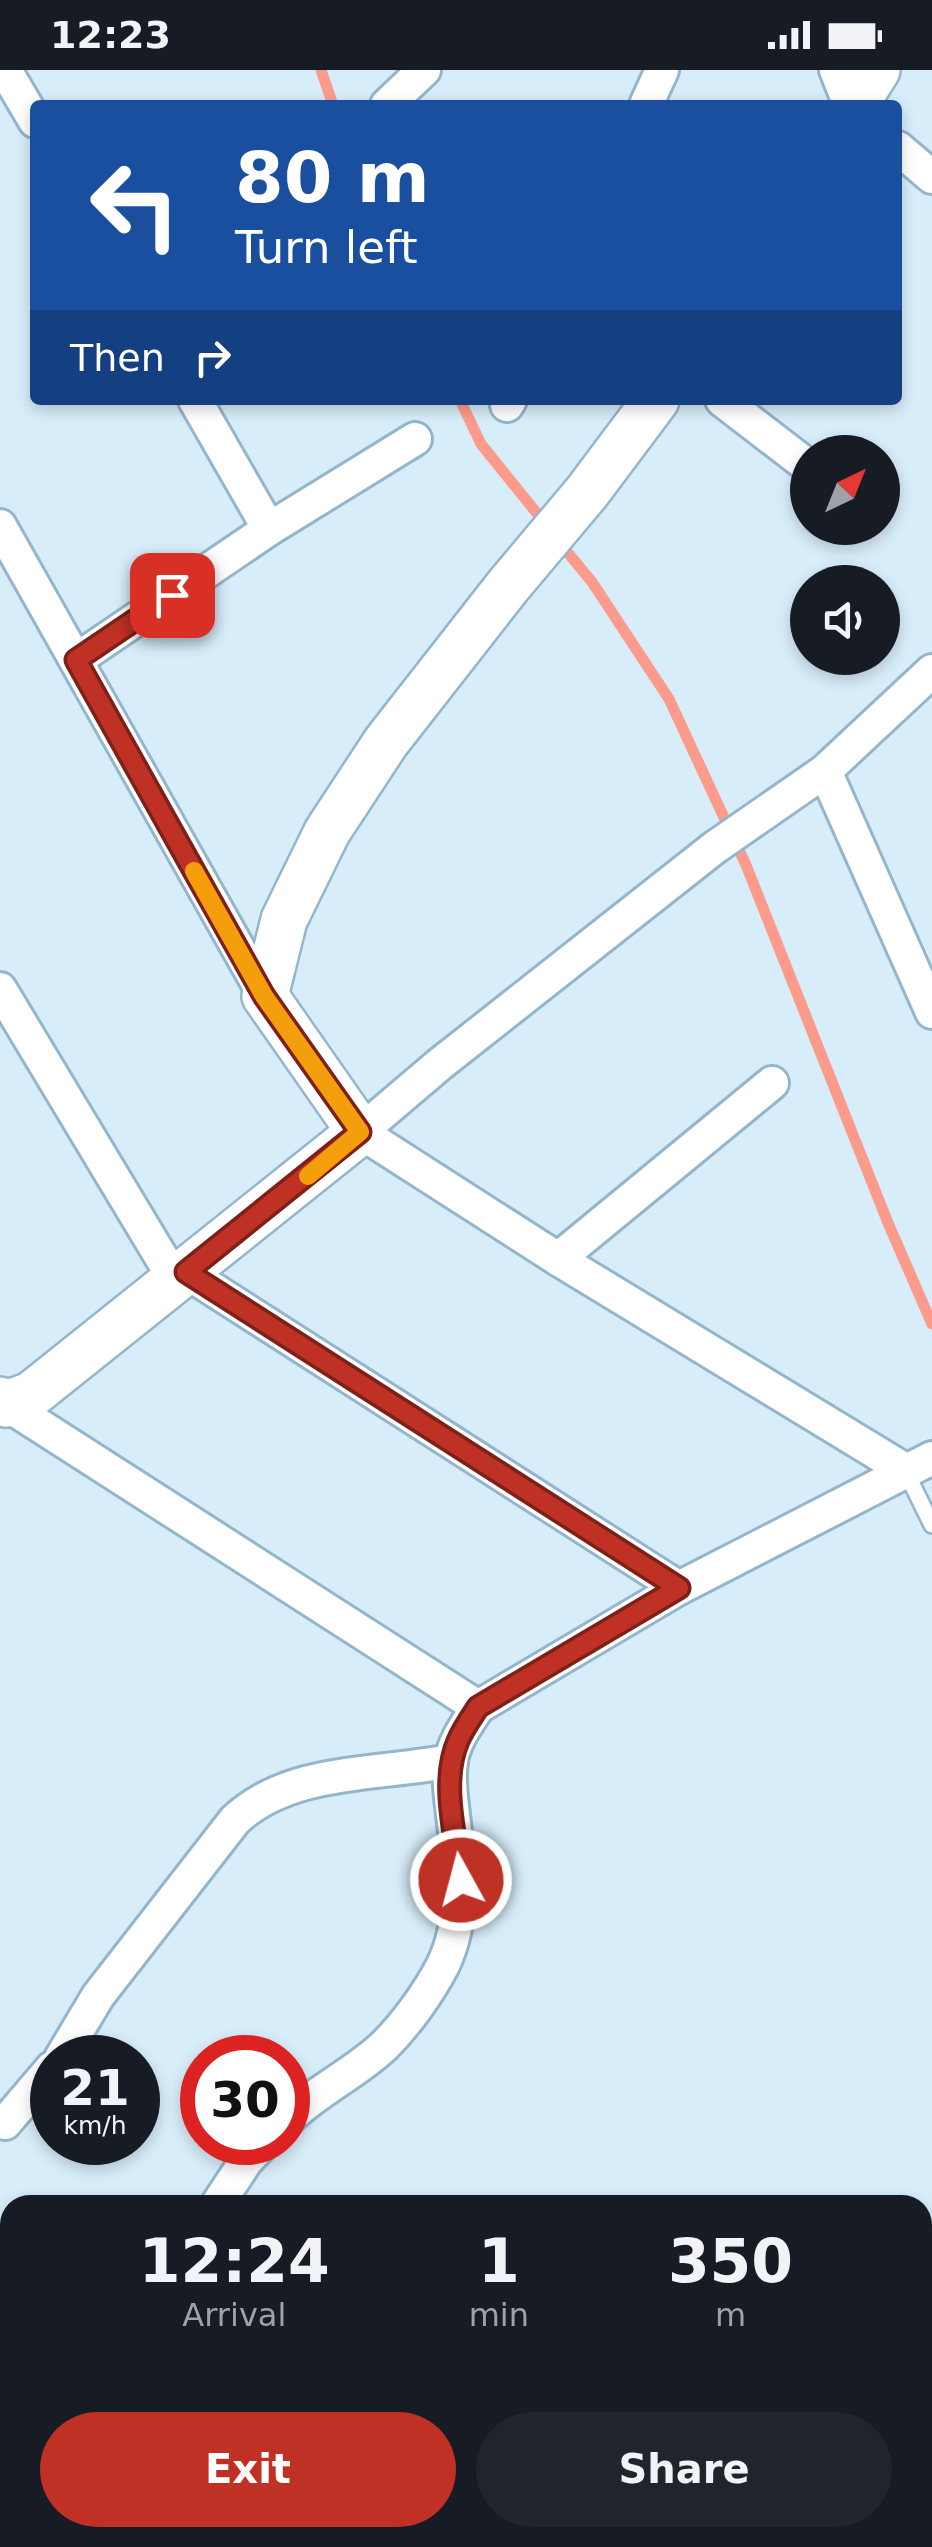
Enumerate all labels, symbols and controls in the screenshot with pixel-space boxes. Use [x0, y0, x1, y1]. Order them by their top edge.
text: 12:23 [50, 13, 171, 57]
text: 80 m [235, 137, 430, 219]
icon: left [70, 140, 200, 270]
text: Turn left [235, 221, 418, 274]
icon: right [185, 330, 240, 385]
text: Then [70, 336, 165, 380]
north arrow [790, 435, 900, 545]
map controls [790, 435, 900, 675]
pin [130, 553, 215, 638]
button: sound [790, 565, 900, 675]
icon: arrive [145, 568, 200, 623]
position arrow [409, 1828, 513, 1932]
speed limit sign: 30 [180, 2035, 310, 2165]
text: 21 [60, 2059, 130, 2117]
text: km/h [63, 2111, 127, 2140]
text: 12:24 [139, 2226, 330, 2296]
text: 1 [478, 2226, 520, 2296]
text: 350 [668, 2226, 793, 2296]
text: Arrival [182, 2296, 286, 2334]
text: min [469, 2296, 529, 2334]
text: m [715, 2296, 746, 2334]
button: Exit [40, 2412, 456, 2527]
button: Share [476, 2412, 892, 2527]

